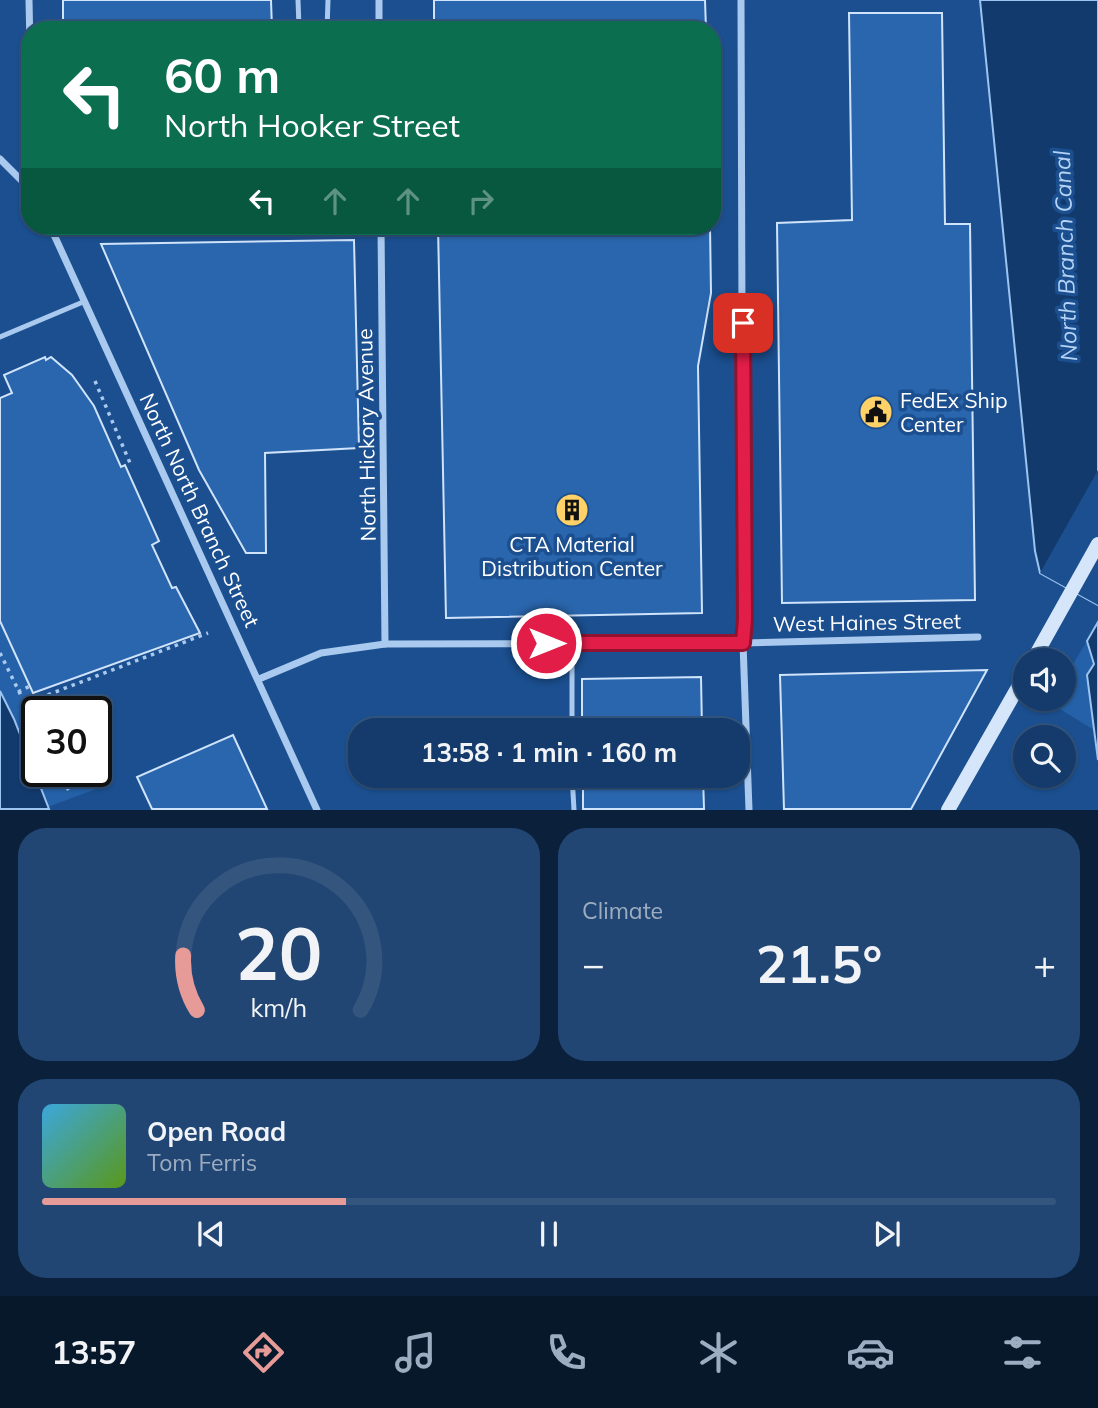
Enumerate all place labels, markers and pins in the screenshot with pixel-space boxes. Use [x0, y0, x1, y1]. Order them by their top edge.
pin [713, 293, 773, 353]
place label: FedEx Ship Center [900, 387, 1007, 437]
public building icon: FedEx Ship Center [857, 393, 895, 431]
building icon: CTA Material Distribution Center [553, 491, 591, 529]
place label: CTA Material Distribution Center [481, 531, 663, 581]

